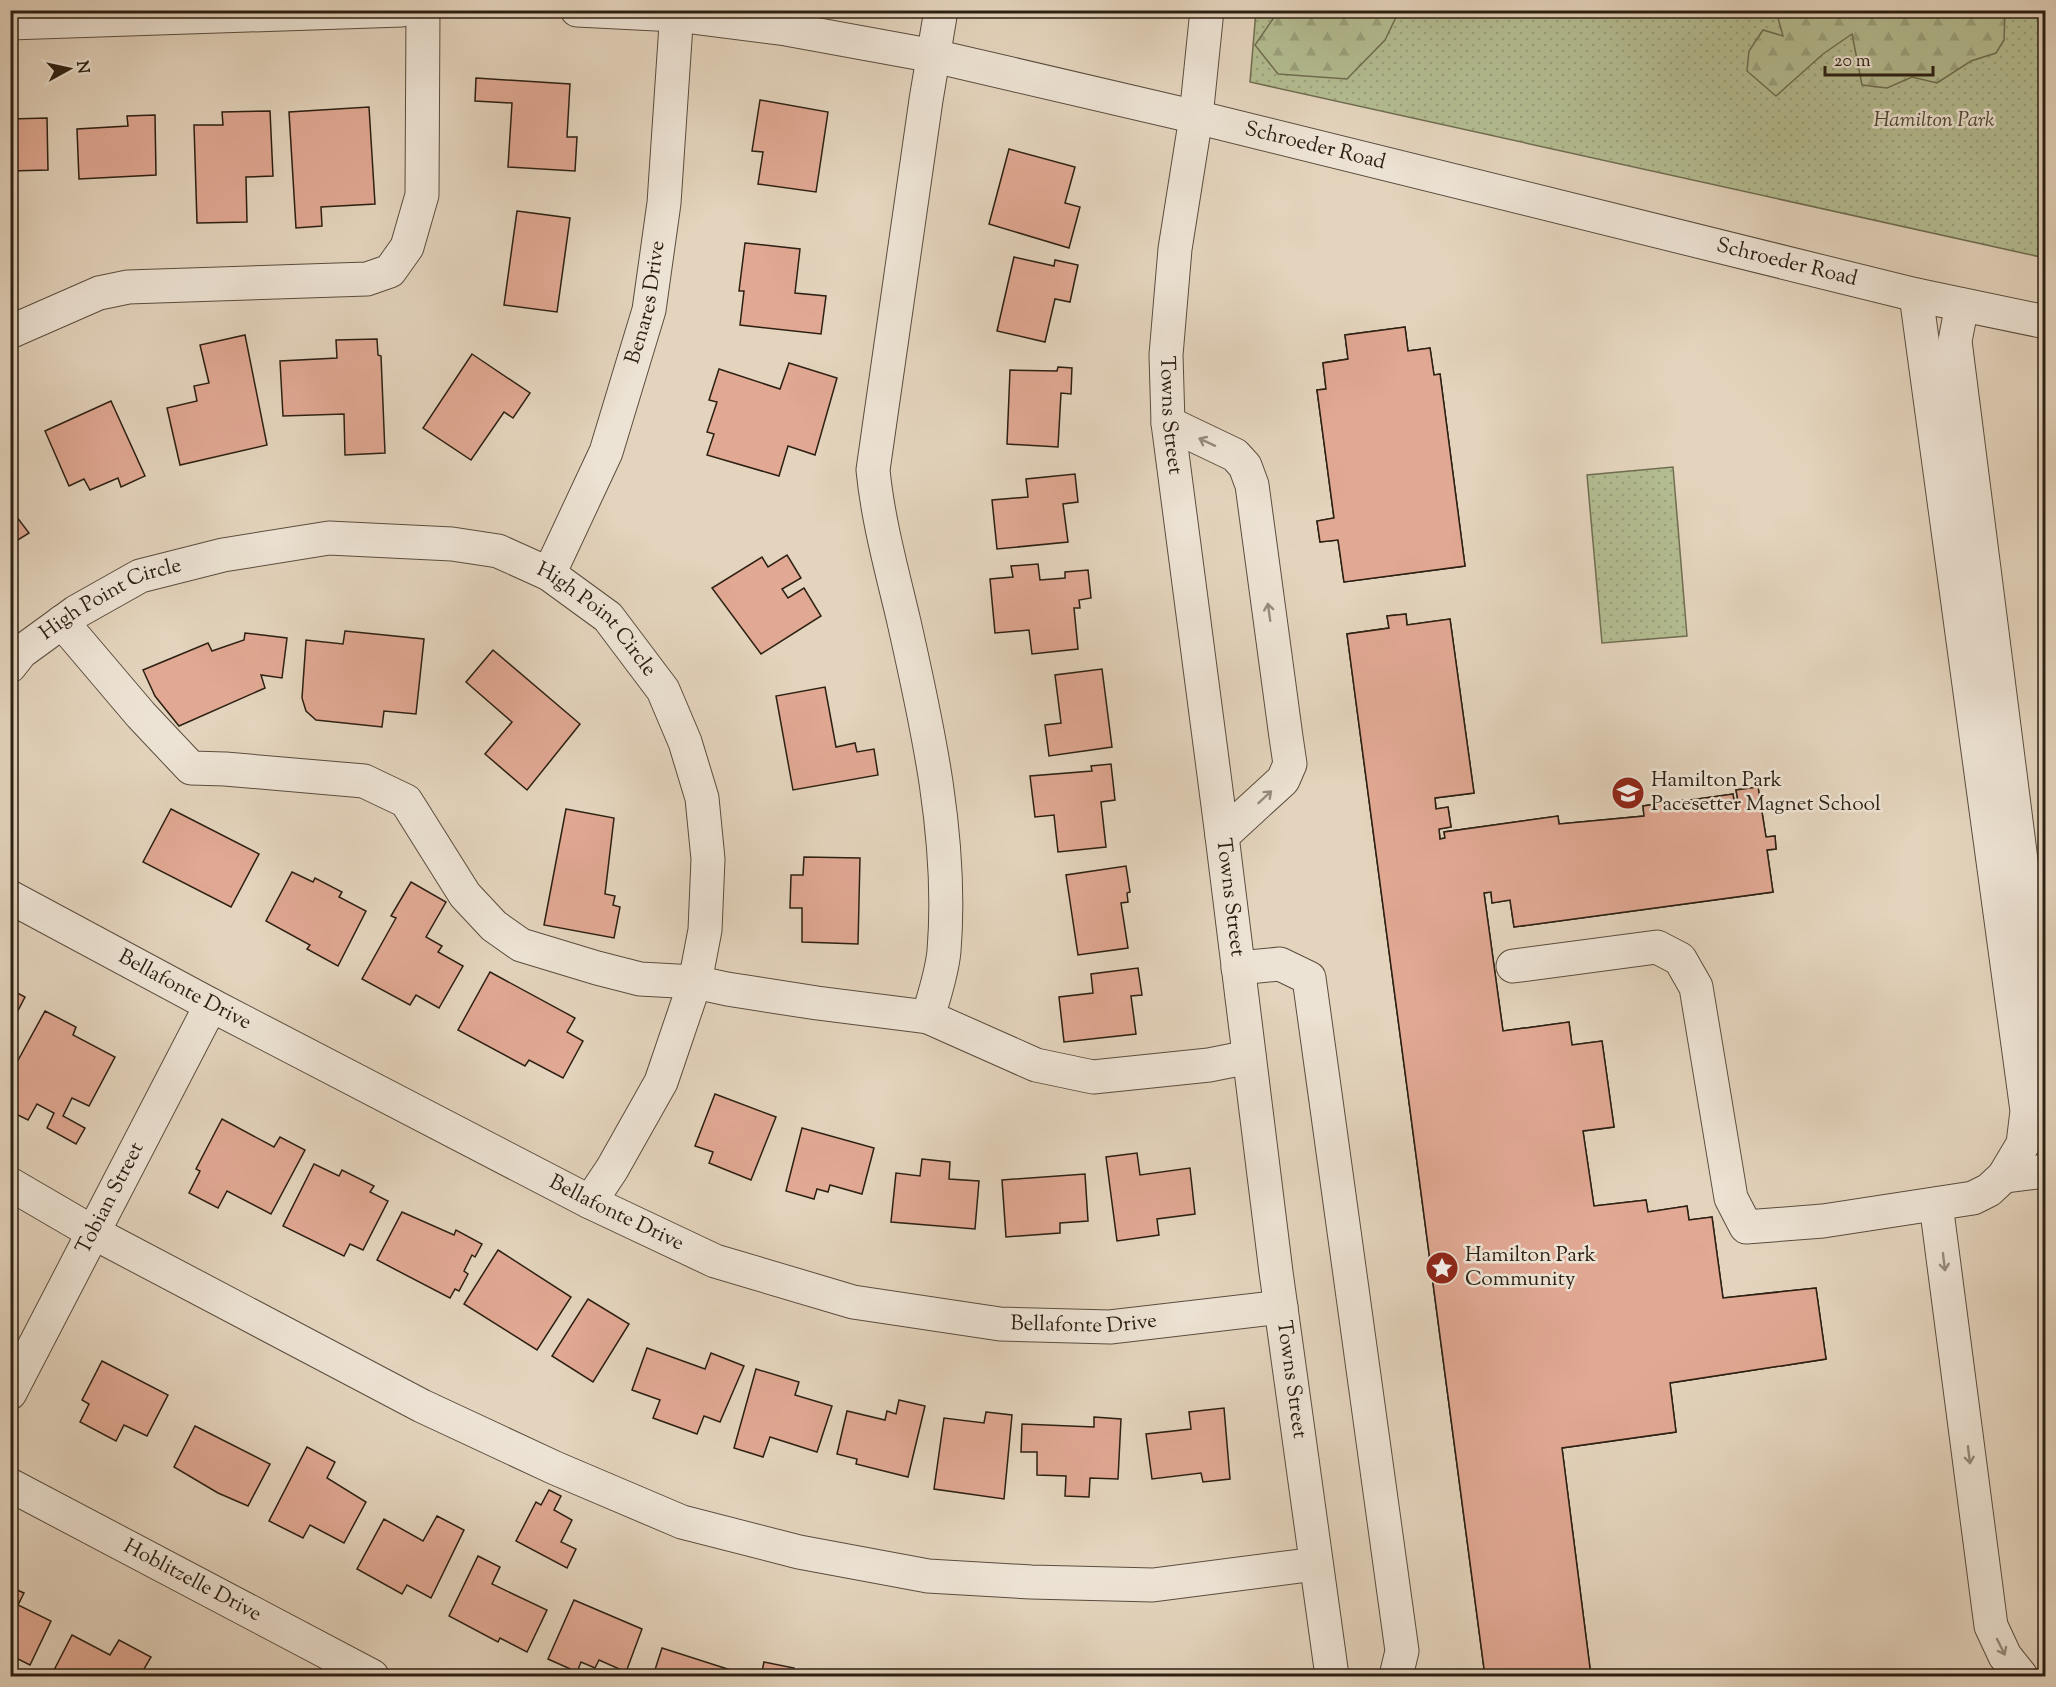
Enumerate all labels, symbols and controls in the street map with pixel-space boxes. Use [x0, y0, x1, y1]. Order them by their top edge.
north arrow [39, 39, 99, 99]
scale bar [1825, 39, 1933, 77]
text: 20 m [1834, 49, 1871, 75]
text: N [69, 59, 94, 75]
park label: Hamilton Park [1873, 106, 1995, 136]
street label: Schroeder Road [1241, 115, 1389, 178]
street label: Schroeder Road [1713, 231, 1861, 295]
street label: Benares Drive [618, 239, 674, 368]
street label: Towns Street [1151, 355, 1190, 476]
one-way arrow [1198, 435, 1216, 447]
street label: High Point Circle [34, 551, 185, 648]
street label: High Point Circle [532, 555, 663, 683]
one-way arrow [1264, 603, 1275, 623]
place label: Hamilton Park Pacesetter Magnet School [1651, 766, 1881, 820]
school or university icon: Hamilton Park Pacesetter Magnet School [1610, 775, 1646, 811]
one-way arrow [1257, 790, 1272, 804]
street label: Towns Street [1207, 837, 1252, 958]
street label: Bellafonte Drive [113, 943, 256, 1038]
street label: Tobian Street [69, 1137, 152, 1260]
street label: Bellafonte Drive [543, 1168, 689, 1259]
place label: Hamilton Park Community [1465, 1241, 1597, 1295]
place icon: Hamilton Park Community [1424, 1250, 1460, 1286]
one-way arrow [1938, 1252, 1949, 1271]
street label: Bellafonte Drive [1010, 1307, 1159, 1342]
street label: Towns Street [1268, 1319, 1314, 1440]
one-way arrow [1963, 1445, 1974, 1465]
street label: Hoblitzelle Drive [118, 1532, 266, 1630]
one-way arrow [1995, 1637, 2007, 1655]

